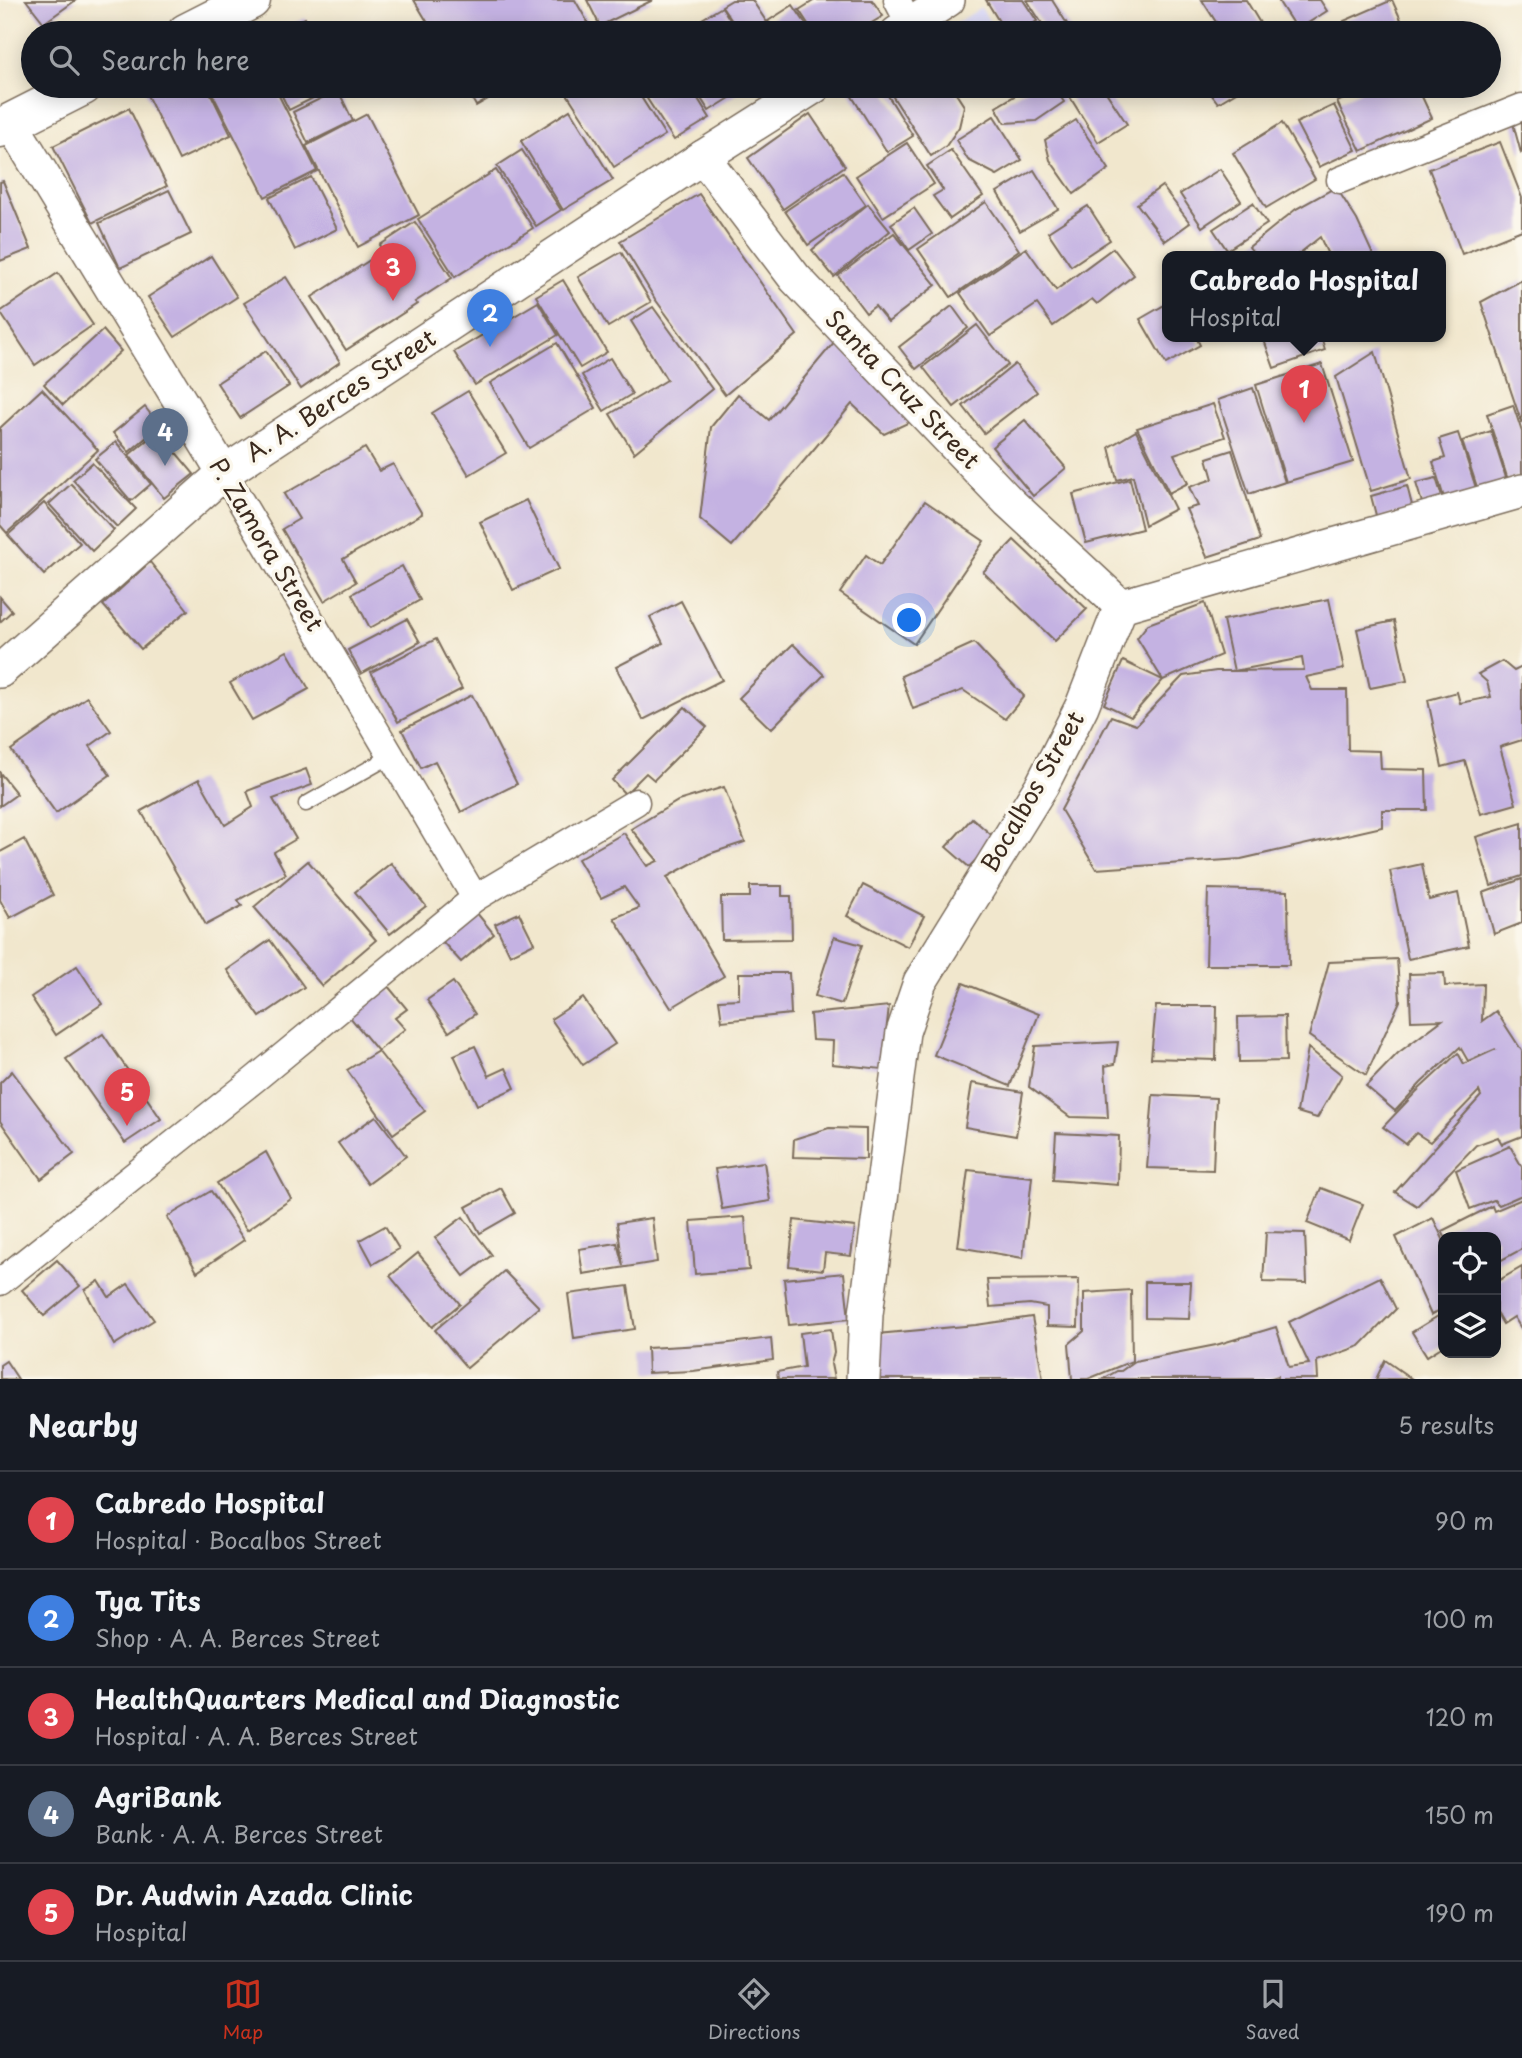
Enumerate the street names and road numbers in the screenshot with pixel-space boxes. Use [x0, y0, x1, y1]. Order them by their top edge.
street label: Santa Cruz Street [818, 301, 989, 477]
street label: A. A. Berces Street [238, 319, 442, 470]
street label: P. Zamora Street [202, 450, 334, 638]
street label: Bocalbos Street [970, 703, 1092, 878]

